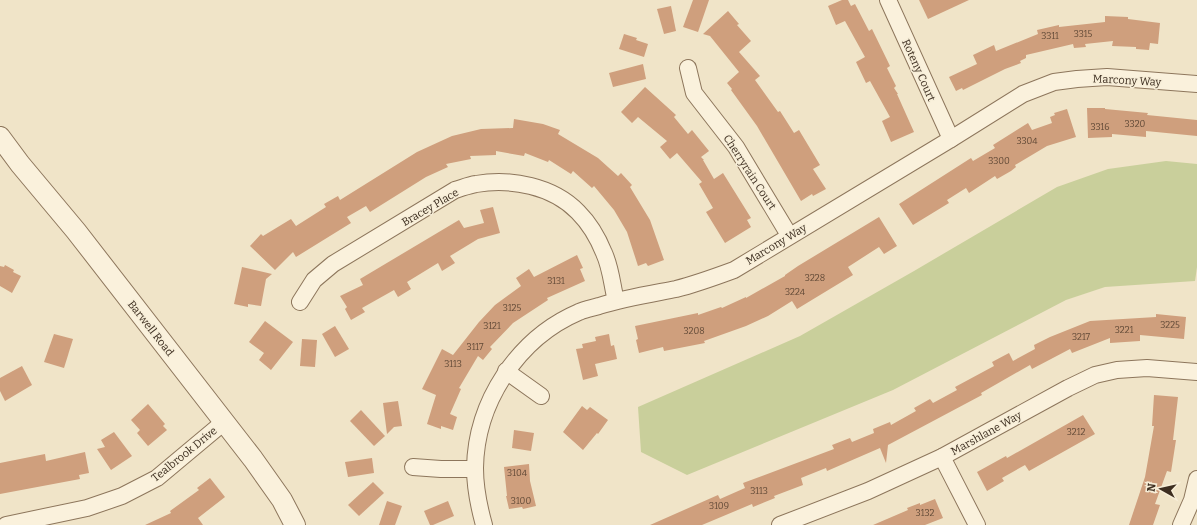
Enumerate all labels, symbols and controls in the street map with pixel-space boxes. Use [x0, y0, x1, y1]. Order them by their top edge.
house number: 3315 [1074, 29, 1092, 39]
house number: 3311 [1041, 31, 1059, 41]
street label: Roteny Court [899, 37, 938, 103]
street label: Marcony Way [1092, 72, 1162, 89]
house number: 3320 [1125, 119, 1146, 129]
house number: 3316 [1090, 122, 1110, 132]
street label: Cherryrain Court [720, 132, 779, 212]
house number: 3304 [1016, 136, 1038, 146]
house number: 3300 [988, 156, 1010, 166]
street label: Bracey Place [399, 186, 461, 229]
street label: Marcony Way [744, 221, 809, 268]
house number: 3228 [805, 273, 825, 283]
house number: 3131 [547, 276, 565, 286]
house number: 3224 [785, 287, 806, 297]
street label: Barwell Road [125, 298, 177, 359]
house number: 3125 [503, 303, 521, 313]
house number: 3225 [1160, 320, 1180, 330]
house number: 3121 [483, 321, 501, 331]
house number: 3221 [1115, 325, 1134, 335]
house number: 3208 [683, 326, 705, 336]
house number: 3217 [1072, 332, 1091, 342]
house number: 3117 [467, 342, 484, 352]
house number: 3113 [444, 359, 462, 369]
street label: Marshlane Way [949, 409, 1024, 458]
street label: Tealbrook Drive [149, 424, 220, 485]
house number: 3212 [1067, 427, 1085, 437]
house number: 3104 [507, 468, 528, 478]
north arrow [1141, 469, 1181, 509]
text: N [1145, 482, 1159, 493]
house number: 3113 [750, 486, 768, 496]
house number: 3100 [511, 496, 531, 506]
house number: 3109 [709, 501, 729, 511]
house number: 3132 [916, 508, 935, 518]

